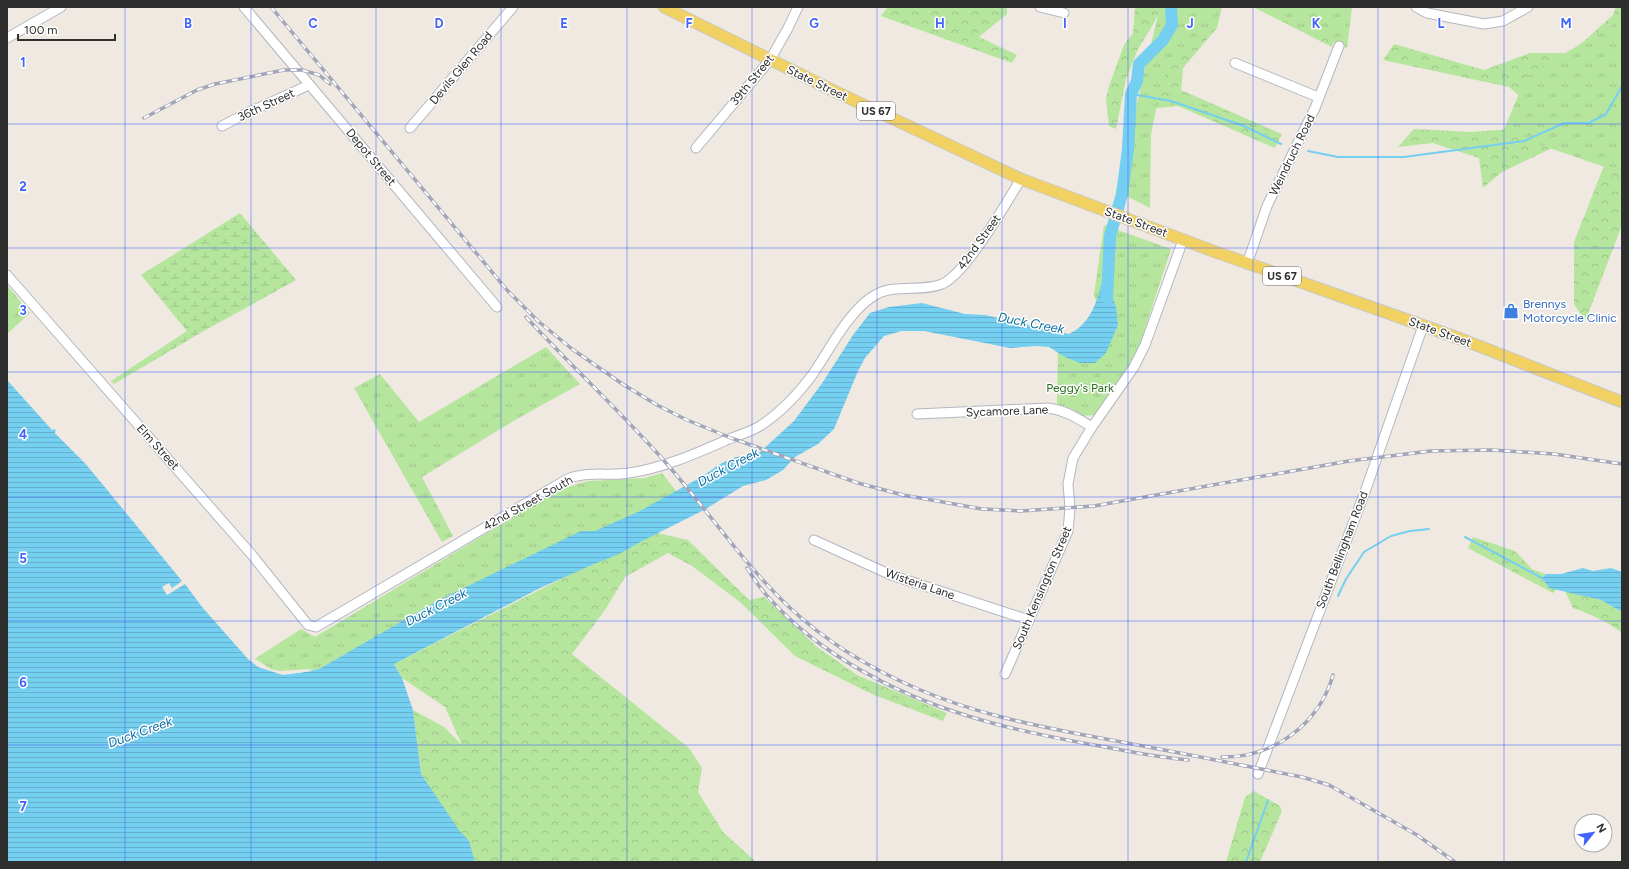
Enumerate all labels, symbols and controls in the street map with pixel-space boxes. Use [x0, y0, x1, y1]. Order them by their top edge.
scale bar [18, 16, 115, 42]
text: B [184, 16, 192, 31]
text: C [308, 16, 318, 31]
text: D [434, 16, 444, 31]
text: E [560, 16, 568, 31]
text: F [685, 16, 693, 31]
text: G [809, 16, 819, 31]
text: H [935, 16, 945, 31]
text: I [1063, 16, 1067, 31]
text: J [1186, 16, 1194, 31]
text: K [1312, 16, 1321, 31]
text: L [1438, 16, 1445, 31]
text: M [1560, 16, 1572, 31]
text: 100 m [24, 23, 58, 37]
street label: Devils Glen Road [427, 29, 495, 107]
street label: 39th Street [727, 51, 777, 108]
text: 1 [20, 55, 26, 70]
street label: State Street [784, 62, 850, 104]
street label: 36th Street [235, 86, 297, 124]
road number: US 67 [857, 102, 895, 120]
street label: Weindruch Road [1266, 112, 1318, 198]
street label: Depot Street [343, 126, 399, 189]
text: 2 [19, 179, 27, 194]
street label: State Street [1103, 204, 1170, 240]
street label: 42nd Street [954, 211, 1004, 272]
road number: US 67 [1263, 267, 1301, 285]
place label: Brennys Motorcycle Clinic [1523, 297, 1617, 325]
shop icon: Brennys Motorcycle Clinic [1502, 302, 1520, 320]
text: 3 [19, 303, 27, 318]
water label: Duck Creek [997, 309, 1066, 337]
street label: State Street [1407, 314, 1474, 350]
park label: Peggy's Park [1046, 381, 1114, 395]
street label: Sycamore Lane [966, 403, 1049, 419]
street label: Elm Street [134, 421, 182, 473]
text: 4 [19, 427, 27, 442]
water label: Duck Creek [695, 444, 762, 489]
street label: 42nd Street South [481, 473, 575, 533]
street label: South Bellingham Road [1313, 489, 1371, 611]
street label: South Kensington Street [1010, 524, 1075, 652]
text: 5 [19, 551, 27, 566]
street label: Wisteria Lane [883, 566, 957, 603]
water label: Duck Creek [403, 585, 470, 629]
text: 6 [19, 675, 27, 690]
water label: Duck Creek [106, 713, 175, 751]
text: 7 [19, 799, 27, 814]
north arrow [1573, 813, 1613, 853]
text: N [1593, 821, 1609, 835]

